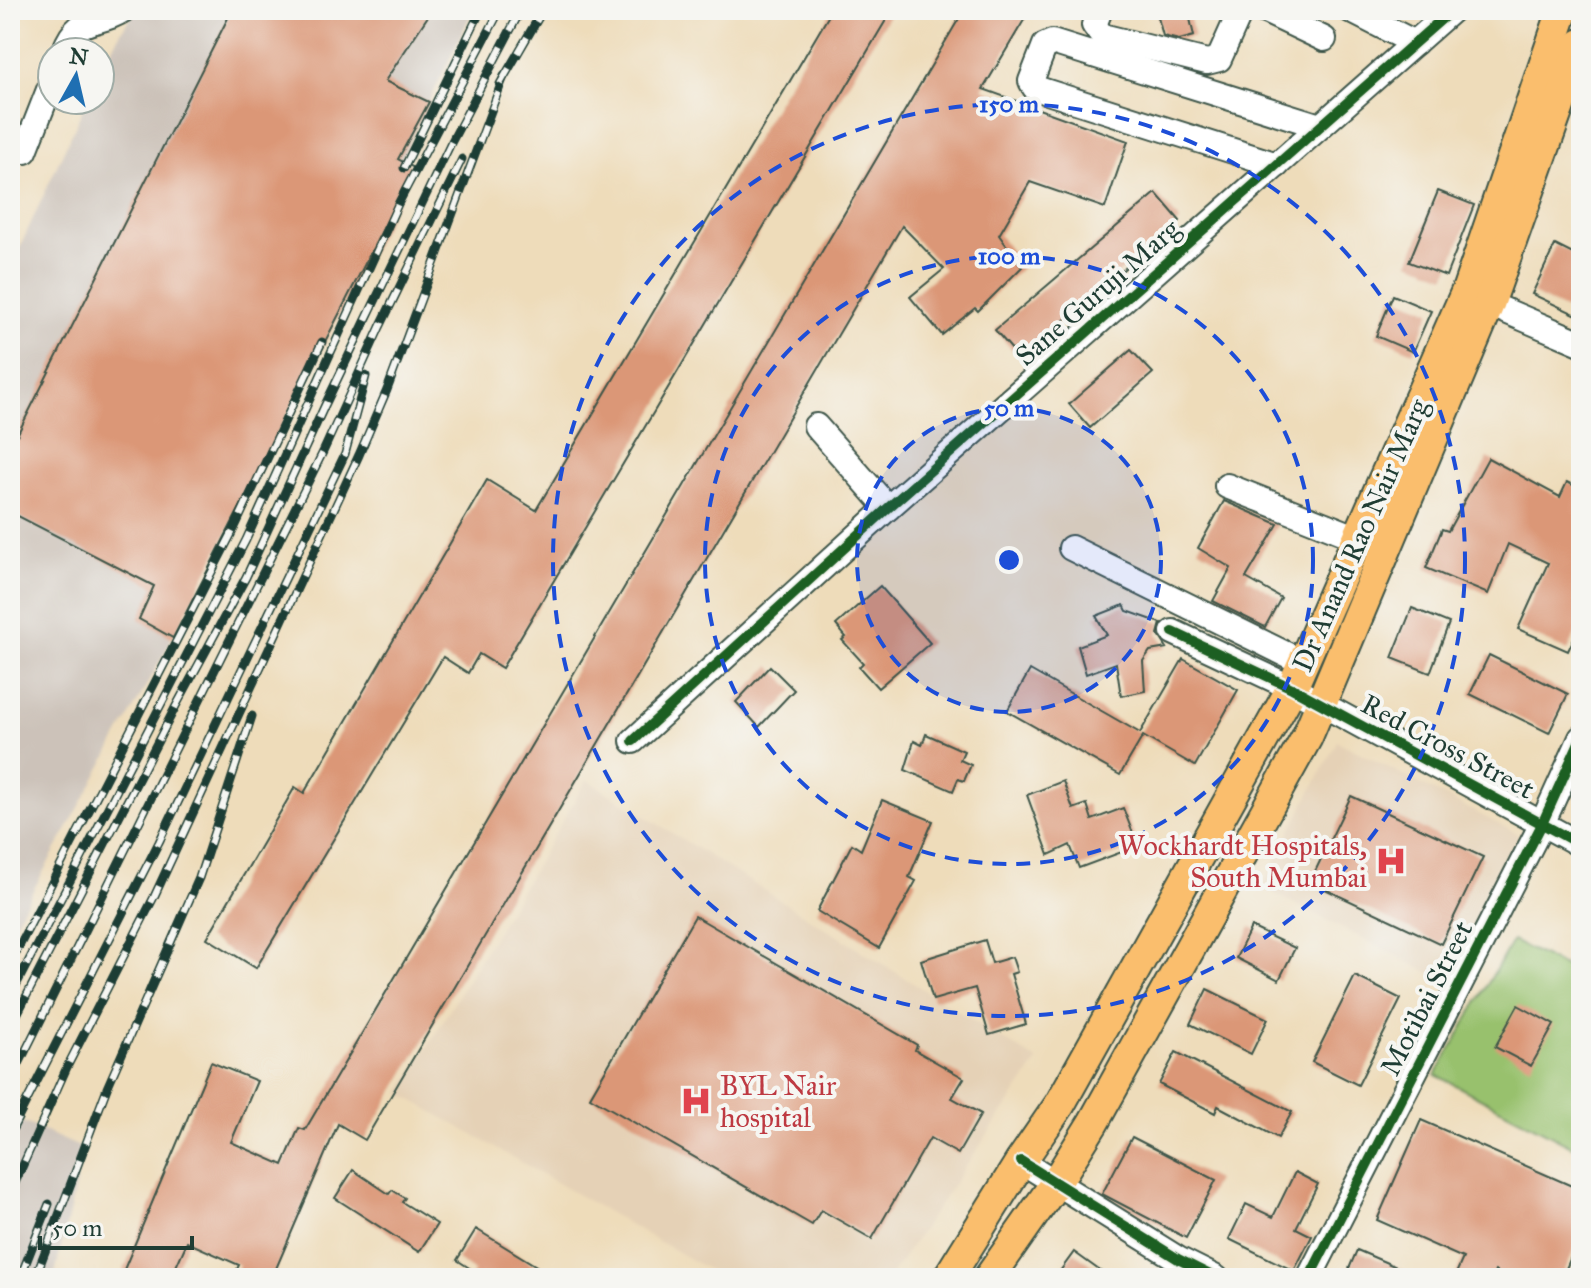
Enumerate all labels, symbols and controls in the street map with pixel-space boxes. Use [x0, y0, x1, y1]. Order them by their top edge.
north arrow [36, 36, 116, 116]
text: N [68, 42, 90, 71]
text: 150 m [979, 89, 1040, 119]
street label: Sane Guruji Marg [1008, 211, 1187, 373]
text: 100 m [978, 241, 1041, 271]
street label: Dr Anand Rao Nair Marg [1284, 392, 1437, 677]
text: 50 m [984, 393, 1035, 423]
centre of rings [995, 546, 1023, 574]
street label: Red Cross Street [1355, 686, 1540, 807]
place label: Wockhardt Hospitals, South Mumbai [1118, 828, 1367, 895]
hospital icon: Wockhardt Hospitals, South Mumbai [1374, 844, 1408, 878]
street label: Motibai Street [1372, 915, 1480, 1081]
place label: BYL Nair hospital [720, 1068, 837, 1135]
hospital icon: BYL Nair hospital [679, 1084, 713, 1118]
scale bar [40, 1200, 192, 1250]
text: 50 m [52, 1213, 102, 1243]

